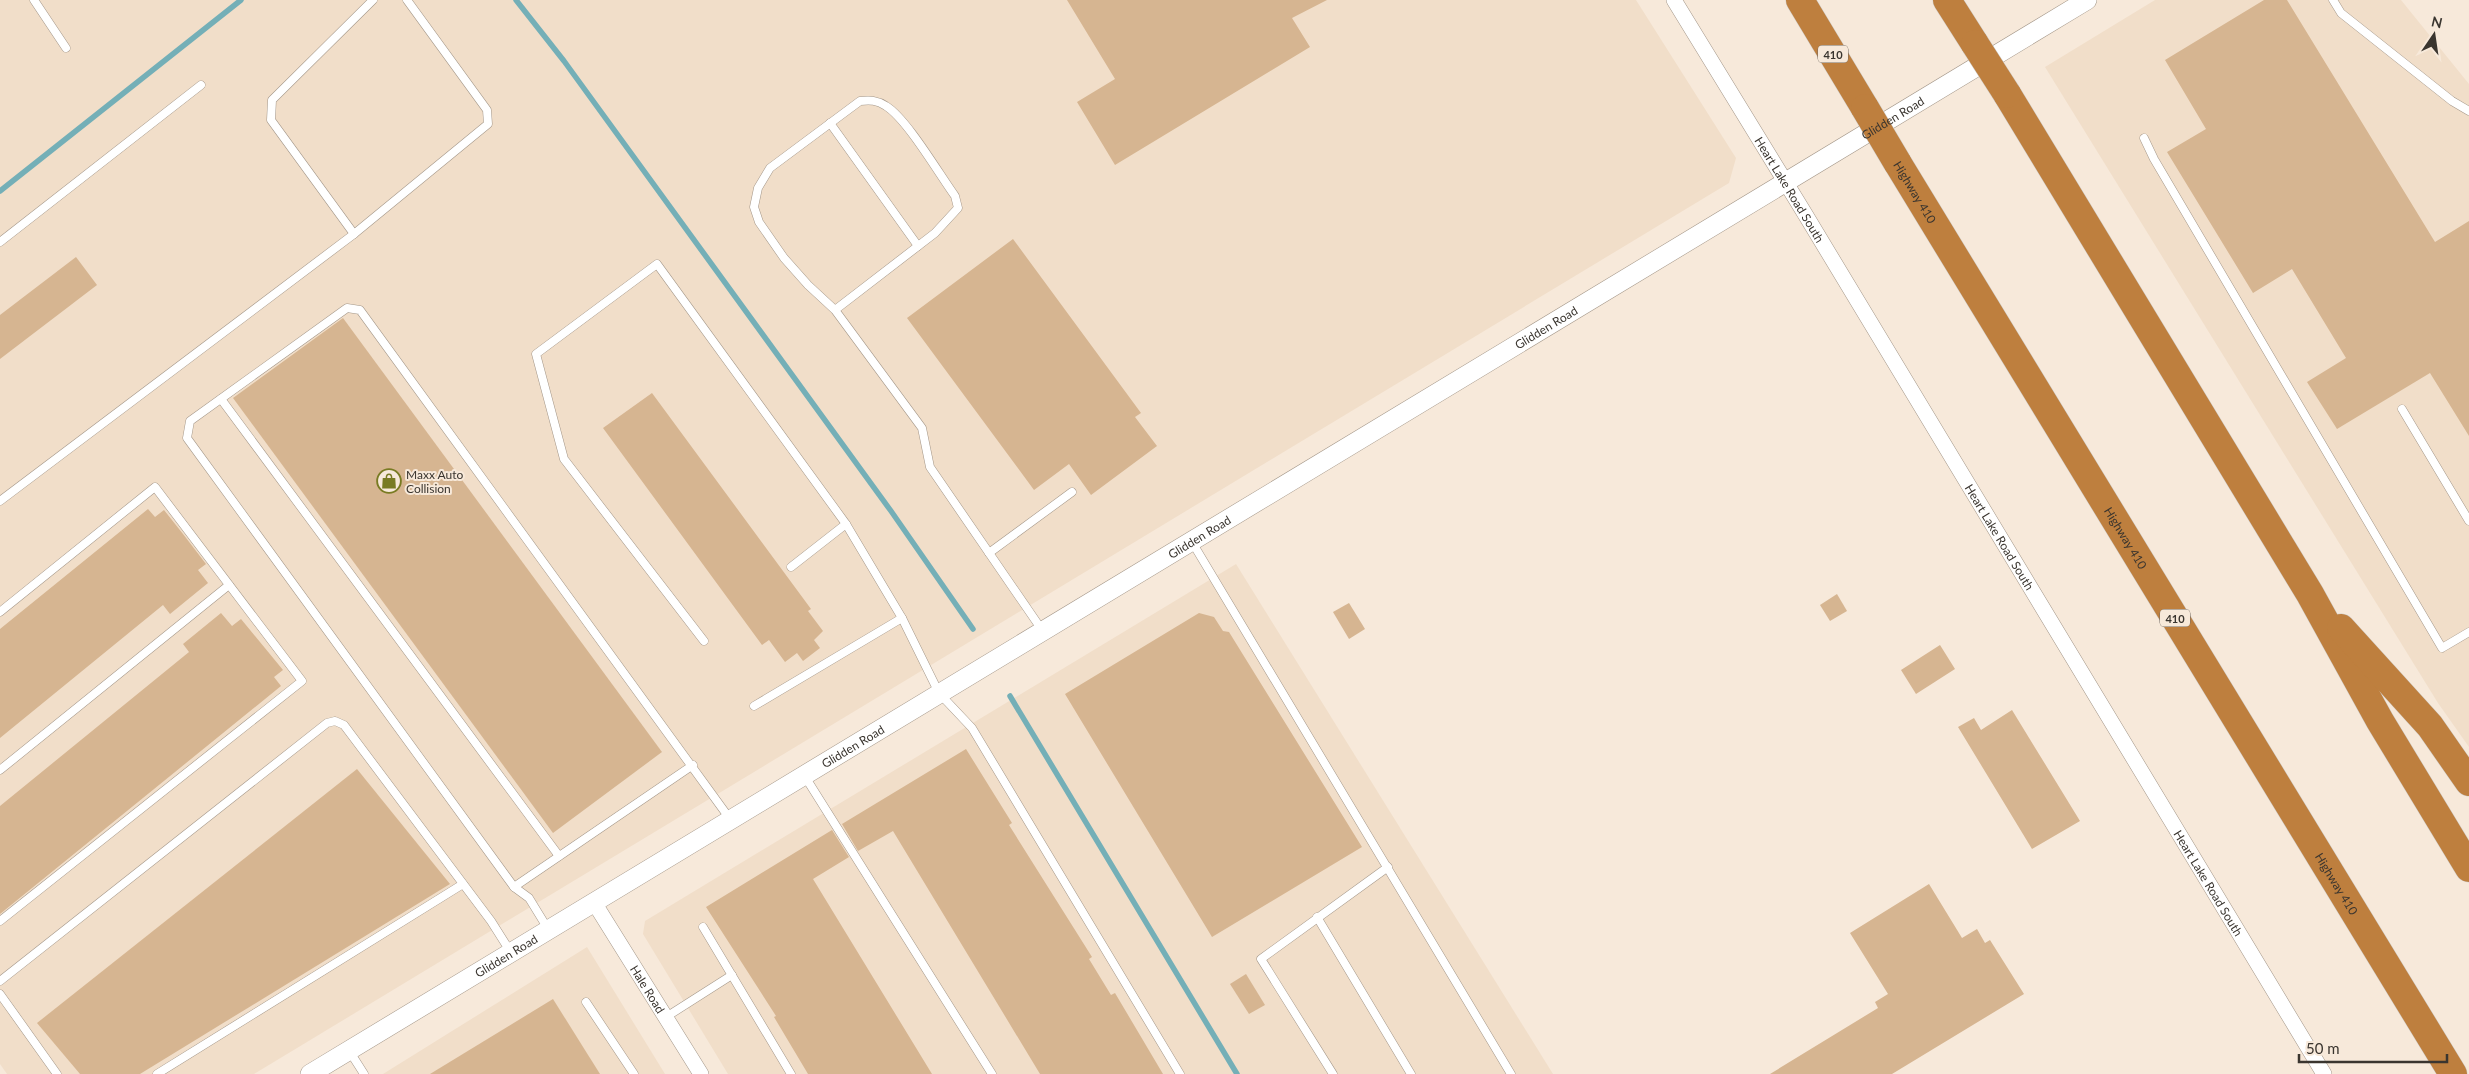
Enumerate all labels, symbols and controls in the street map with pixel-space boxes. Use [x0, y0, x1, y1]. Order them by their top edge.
north arrow [2409, 10, 2459, 60]
text: N [2430, 12, 2444, 31]
road number: 410 [1818, 46, 1848, 62]
street label: Glidden Road [1858, 93, 1927, 142]
street label: Heart Lake Road South [1752, 134, 1828, 245]
street label: Highway 410 [1891, 158, 1940, 226]
street label: Glidden Road [1512, 302, 1580, 352]
place label: Maxx Auto Collision [406, 467, 463, 496]
shop icon: Maxx Auto Collision [376, 468, 402, 494]
street label: Heart Lake Road South [1962, 481, 2038, 593]
street label: Highway 410 [2101, 504, 2151, 571]
street label: Glidden Road [1165, 512, 1233, 561]
road number: 410 [2160, 610, 2190, 626]
street label: Glidden Road [818, 721, 887, 771]
street label: Heart Lake Road South [2171, 827, 2246, 938]
street label: Highway 410 [2312, 850, 2361, 917]
street label: Glidden Road [472, 931, 540, 980]
street label: Hale Road [627, 962, 669, 1016]
scale bar [2299, 1032, 2446, 1064]
text: 50 m [2306, 1039, 2340, 1057]

